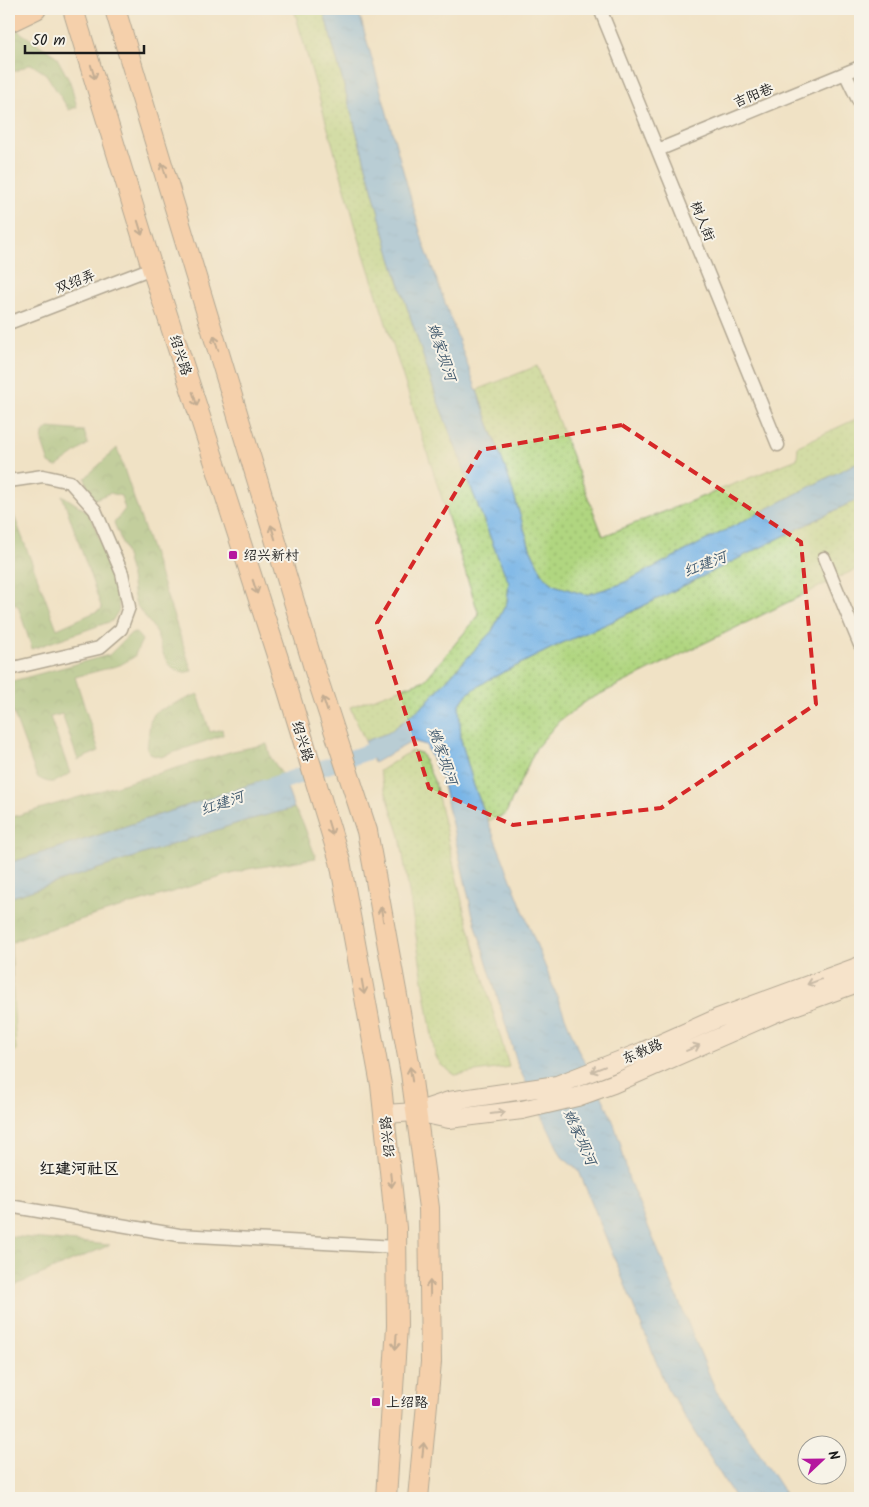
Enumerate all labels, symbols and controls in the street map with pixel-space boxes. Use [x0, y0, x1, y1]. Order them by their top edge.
scale bar [25, 22, 144, 54]
text: 50 m [32, 29, 66, 53]
one-way arrow [88, 64, 98, 80]
street label: 吉阳巷 [730, 77, 778, 114]
one-way arrow [158, 163, 168, 179]
street label: 树人街 [684, 198, 720, 245]
one-way arrow [136, 219, 146, 235]
street label: 双绍弄 [52, 264, 99, 300]
water label: 姚家坝河 [420, 320, 463, 387]
street label: 绍兴路 [163, 332, 197, 379]
one-way arrow [210, 335, 220, 351]
one-way arrow [190, 391, 200, 407]
one-way arrow [267, 524, 277, 540]
place label: 绍兴新村 [243, 545, 299, 567]
water label: 红建河 [680, 545, 733, 584]
marker: 绍兴新村 [227, 549, 239, 561]
one-way arrow [251, 579, 260, 594]
one-way arrow [320, 696, 330, 712]
street label: 绍兴路 [285, 718, 319, 765]
water label: 姚家坝河 [421, 724, 464, 791]
water label: 红建河 [197, 784, 250, 823]
one-way arrow [325, 820, 335, 836]
one-way arrow [376, 906, 386, 922]
one-way arrow [807, 978, 823, 987]
one-way arrow [359, 979, 368, 995]
street label: 东教路 [619, 1034, 666, 1070]
one-way arrow [685, 1043, 700, 1053]
one-way arrow [591, 1065, 606, 1074]
one-way arrow [406, 1066, 416, 1082]
water label: 姚家坝河 [556, 1105, 603, 1172]
one-way arrow [489, 1108, 505, 1118]
street label: 绍兴路 [375, 1115, 401, 1159]
district label: 红建河社区 [39, 1157, 119, 1182]
one-way arrow [386, 1171, 396, 1187]
one-way arrow [425, 1280, 435, 1296]
one-way arrow [392, 1334, 401, 1350]
place label: 上绍路 [386, 1392, 428, 1414]
marker: 上绍路 [370, 1396, 382, 1408]
north arrow [796, 1434, 846, 1484]
one-way arrow [418, 1442, 427, 1458]
text: N [821, 1447, 845, 1464]

